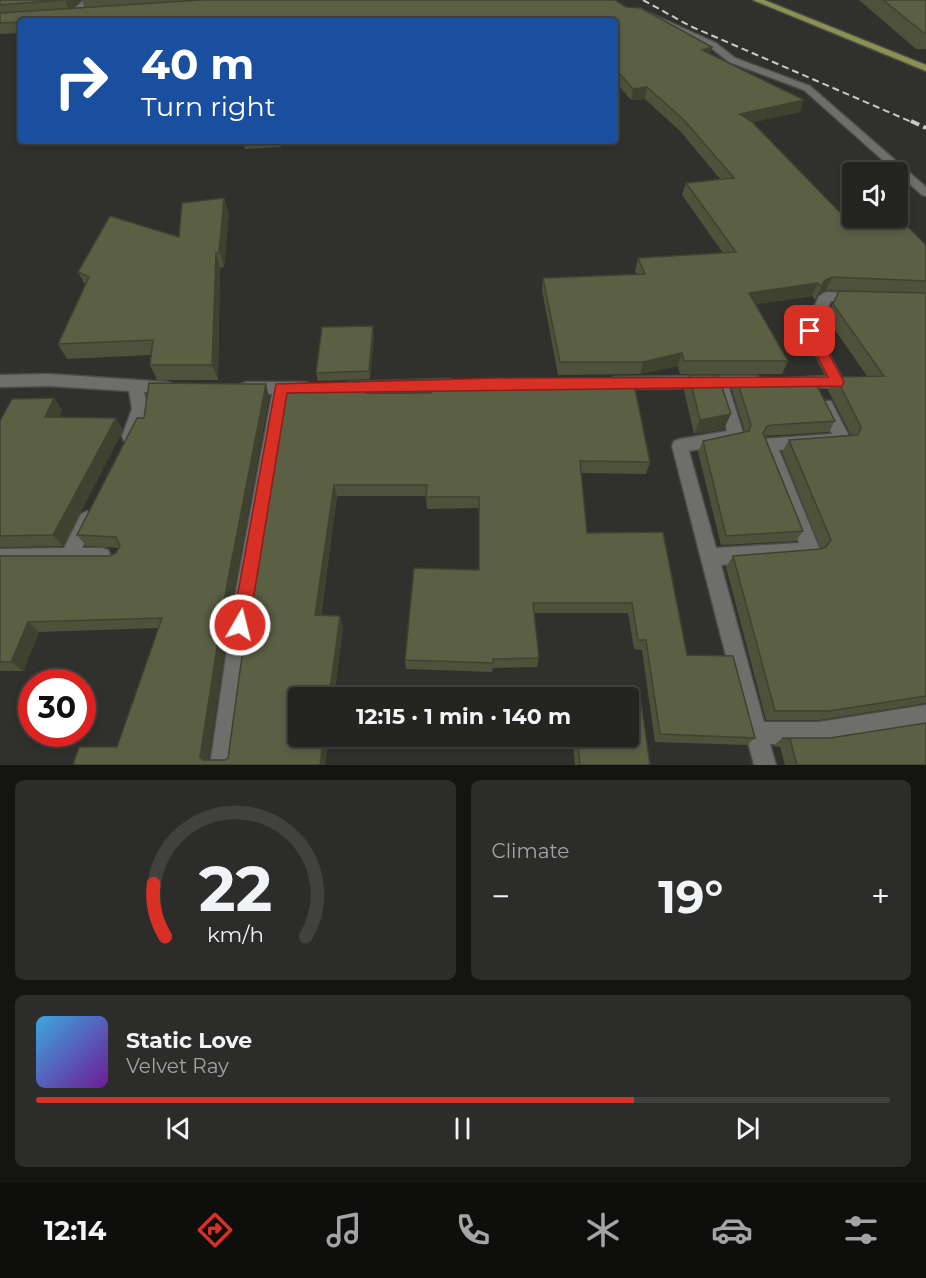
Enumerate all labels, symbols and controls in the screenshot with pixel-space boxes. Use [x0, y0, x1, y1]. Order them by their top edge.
text: 40 m [141, 38, 254, 90]
icon: right [42, 42, 120, 120]
text: Turn right [141, 90, 276, 123]
map controls [842, 162, 908, 228]
button: sound [842, 162, 908, 228]
pin [784, 305, 835, 356]
icon: arrive [793, 314, 826, 347]
position arrow [208, 593, 272, 657]
speed limit sign: 30 [18, 669, 96, 747]
text: 12:15 · 1 min · 140 m [356, 703, 571, 730]
text: Climate [492, 839, 569, 863]
text: 22 [198, 851, 272, 927]
text: 19° [658, 869, 723, 924]
text: − [492, 876, 510, 916]
text: + [871, 876, 890, 916]
text: km/h [207, 921, 264, 947]
text: Static Love [126, 1027, 252, 1054]
text: Velvet Ray [126, 1054, 229, 1078]
icon: previous [162, 1112, 195, 1145]
icon: pause [446, 1112, 479, 1145]
icon: next [731, 1112, 764, 1145]
icon: directions [194, 1209, 236, 1251]
icon: music [323, 1209, 365, 1251]
icon: phone [452, 1209, 494, 1251]
icon: climate [582, 1209, 624, 1251]
icon: car [711, 1209, 753, 1251]
icon: filters [840, 1209, 882, 1251]
text: 12:14 [44, 1214, 106, 1247]

